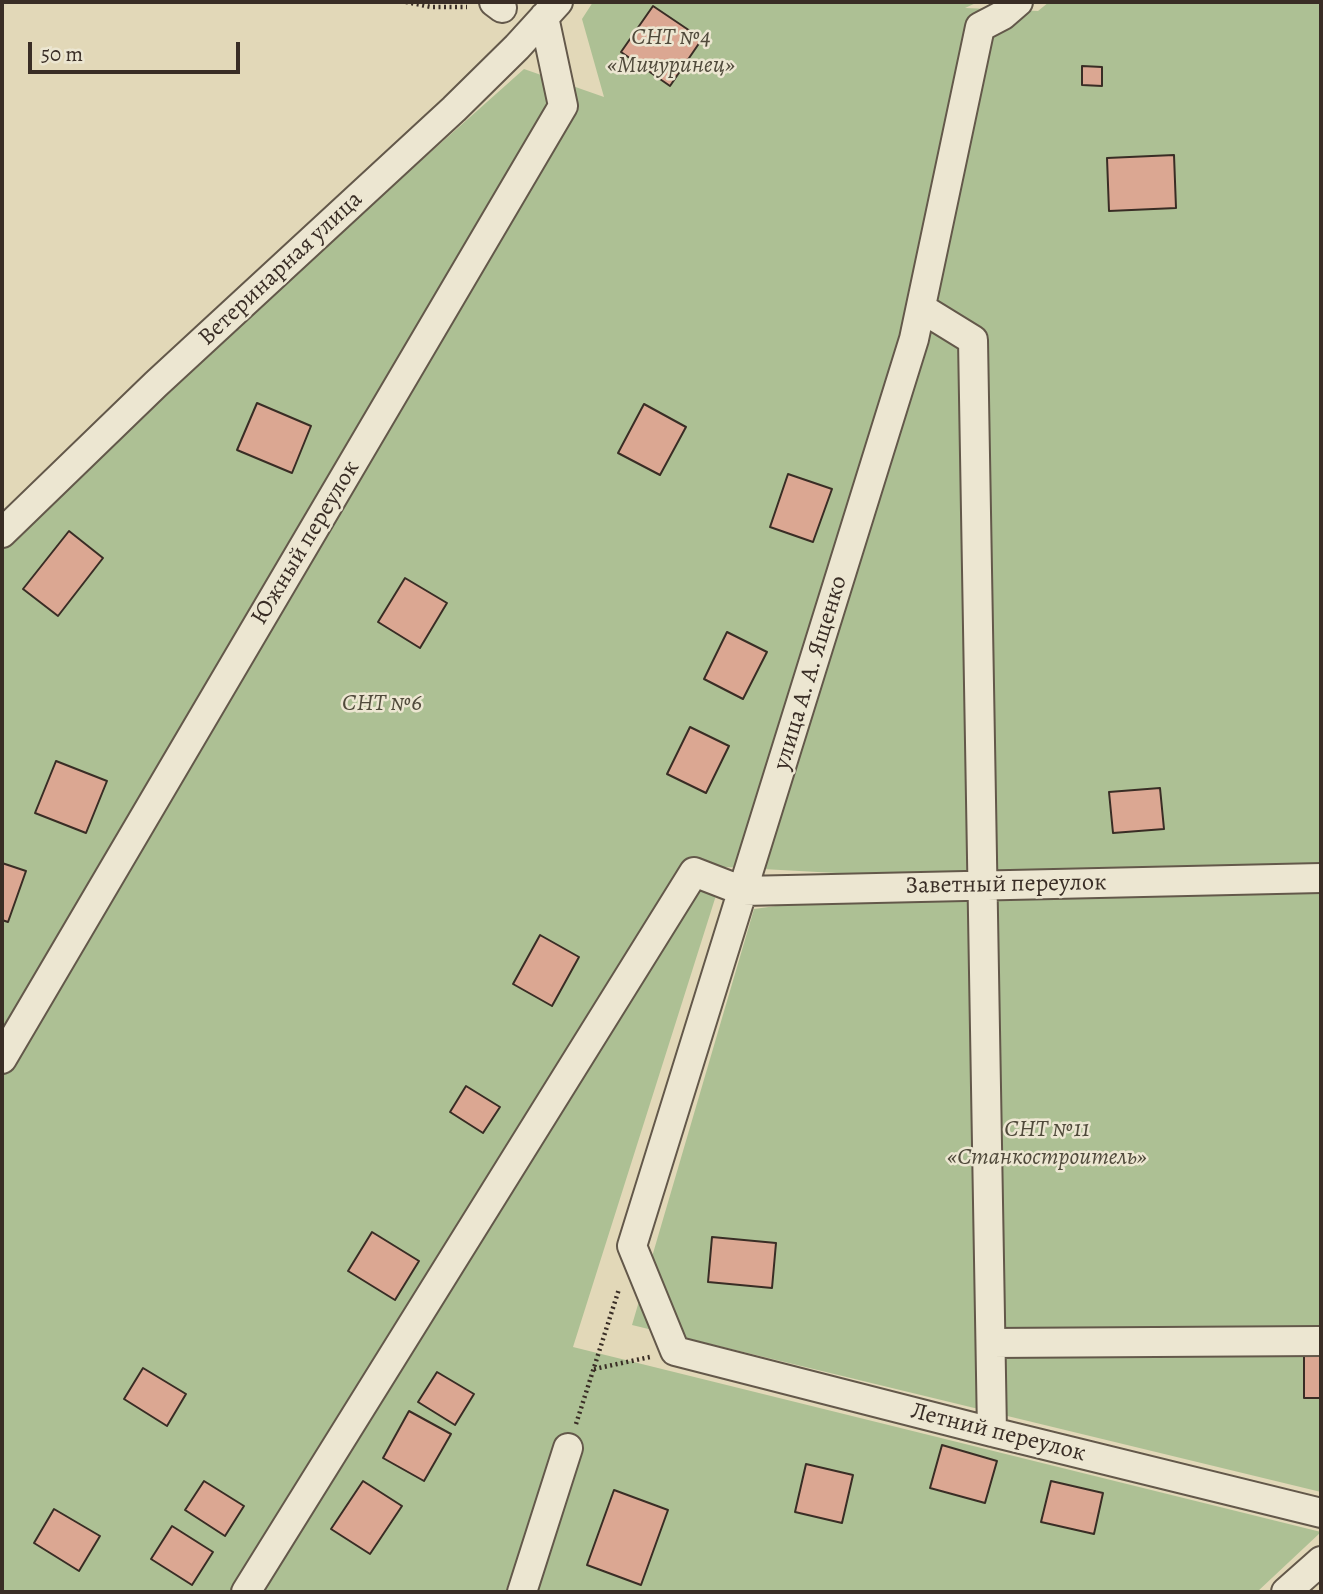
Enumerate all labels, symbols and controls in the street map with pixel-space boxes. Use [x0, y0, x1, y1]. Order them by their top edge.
park label: СНТ №4 «Мичуринец» [607, 24, 735, 80]
scale bar [32, 28, 243, 72]
text: 50 m [41, 40, 83, 68]
street label: Ветеринарная улица [193, 186, 369, 352]
street label: Южный переулок [246, 456, 366, 630]
street label: улица А. А. Ященко [768, 572, 854, 774]
park label: СНТ №6 [342, 690, 422, 718]
street label: Заветный переулок [905, 869, 1107, 901]
park label: СНТ №11 «Станкостроитель» [947, 1116, 1147, 1172]
street label: Летний переулок [908, 1397, 1088, 1469]

